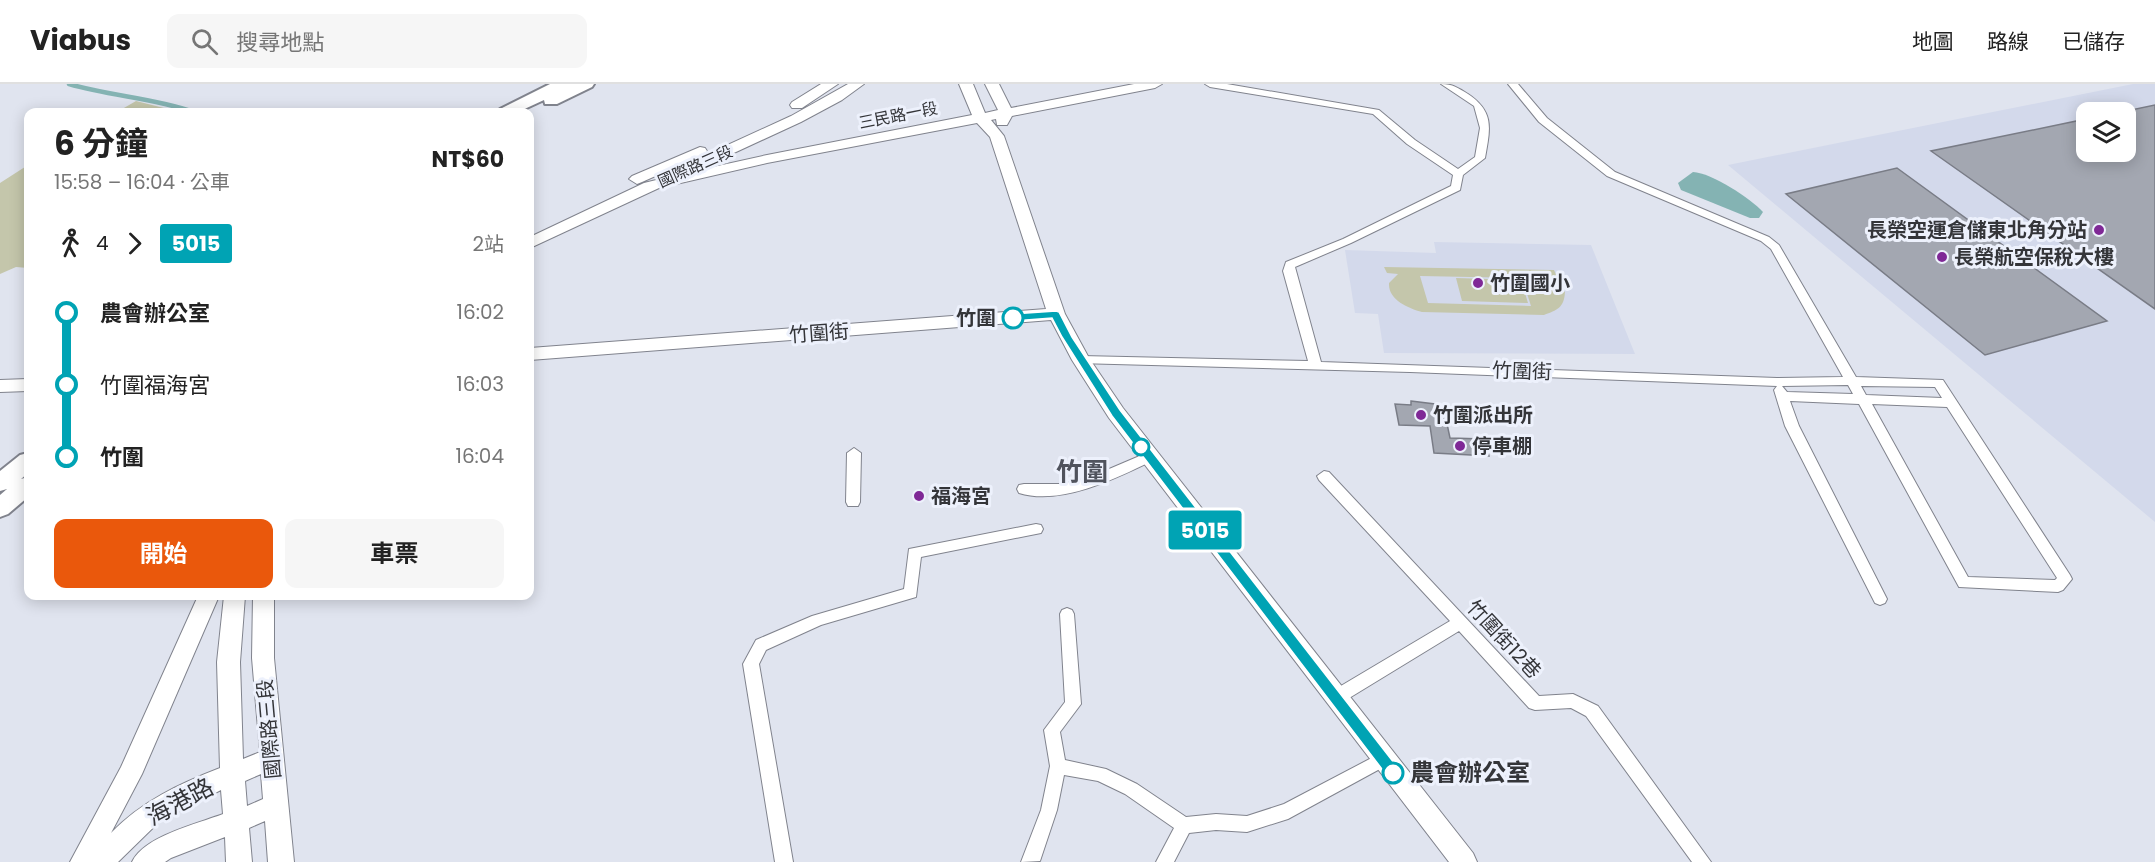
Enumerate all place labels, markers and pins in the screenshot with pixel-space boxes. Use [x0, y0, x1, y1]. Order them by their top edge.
place label: 長榮空運倉儲東北角分站 [1867, 216, 2087, 244]
marker: 長榮空運倉儲東北角分站 [2092, 223, 2106, 237]
place label: 長榮航空保稅大樓 [1954, 243, 2114, 271]
marker: 長榮航空保稅大樓 [1935, 250, 1949, 264]
place label: 竹圍國小 [1490, 269, 1570, 297]
marker: 竹圍國小 [1471, 276, 1485, 290]
place label: 竹圍 [956, 304, 996, 332]
marker: 竹圍 [1002, 307, 1024, 329]
place label: 竹圍派出所 [1433, 401, 1533, 429]
marker: 竹圍派出所 [1414, 408, 1428, 422]
place label: 停車棚 [1472, 432, 1532, 460]
unlabelled marker [1132, 438, 1150, 456]
marker: 停車棚 [1453, 439, 1467, 453]
place label: 福海宮 [931, 482, 991, 510]
marker: 福海宮 [912, 489, 926, 503]
place label: 農會辦公室 [1410, 756, 1530, 789]
marker: 農會辦公室 [1382, 762, 1404, 784]

